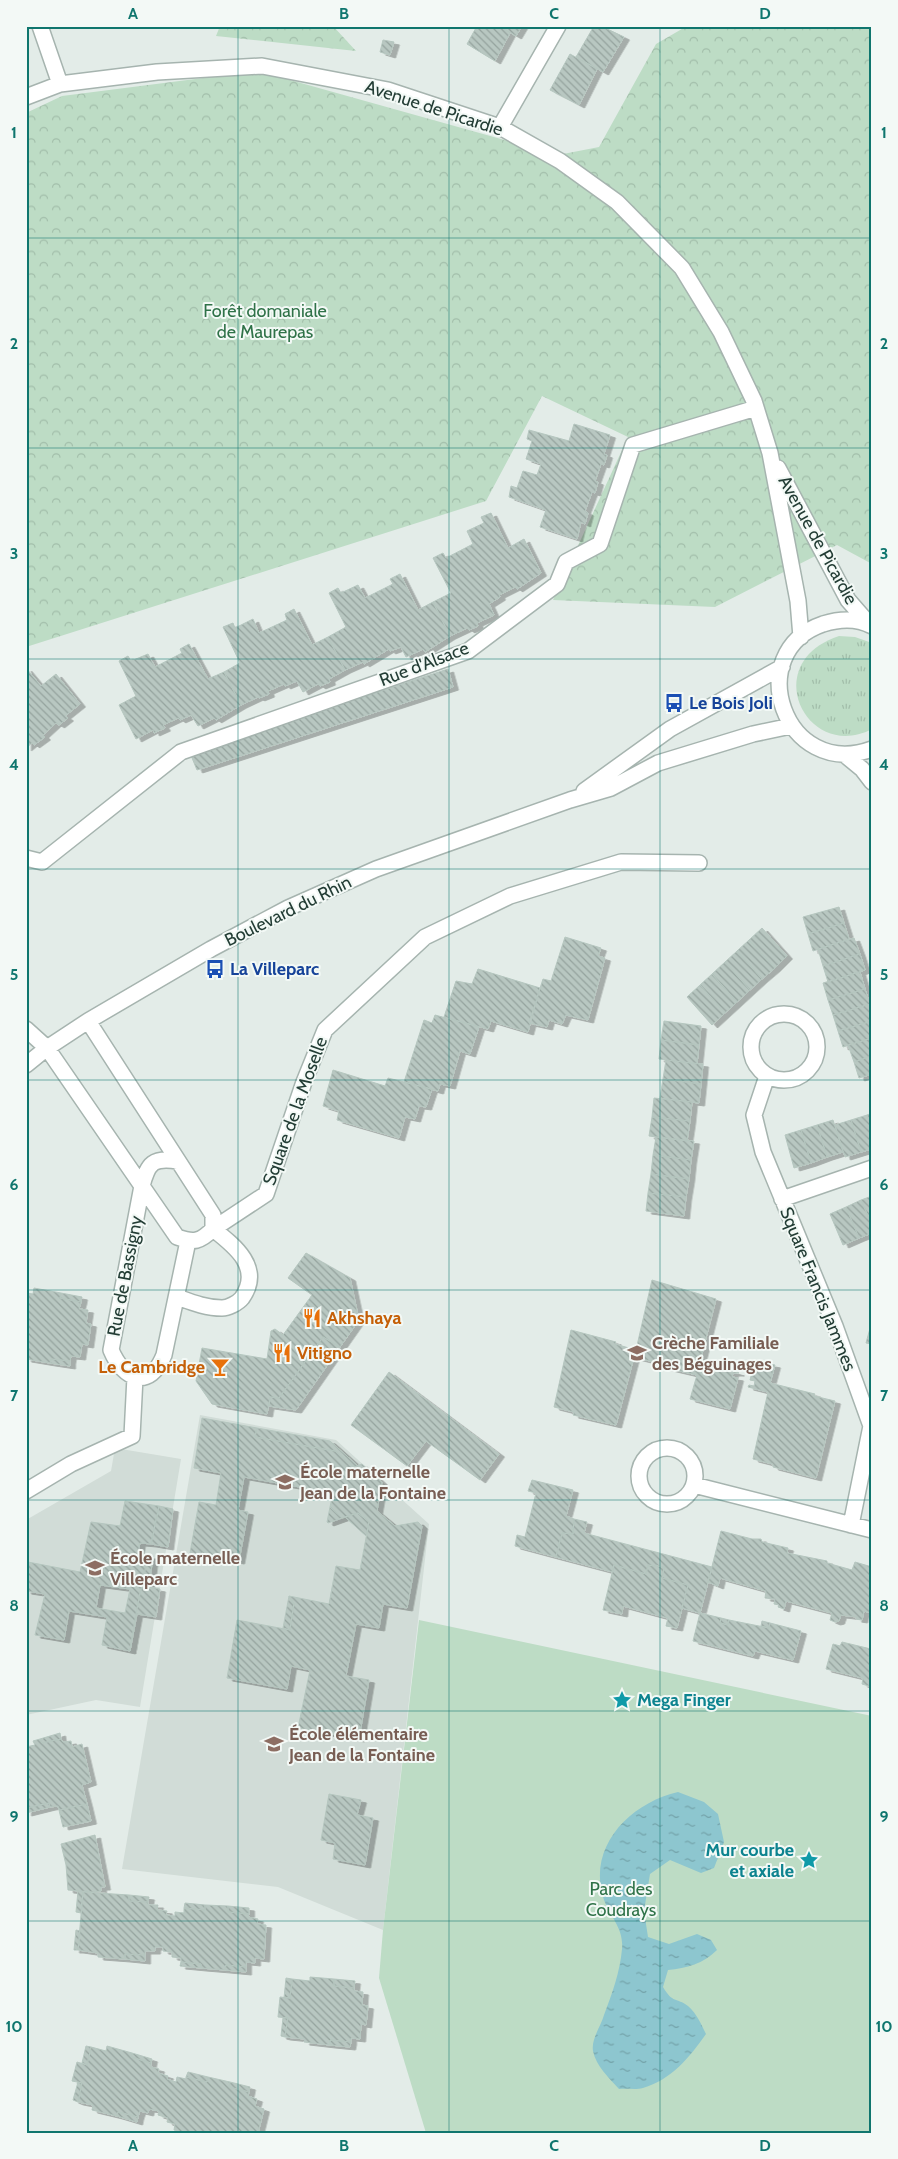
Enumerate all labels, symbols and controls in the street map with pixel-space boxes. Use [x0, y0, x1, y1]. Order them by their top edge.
text: A [128, 4, 138, 23]
text: B [339, 4, 349, 23]
text: C [549, 4, 559, 23]
text: D [759, 4, 771, 23]
street label: Avenue de Picardie [362, 75, 506, 141]
text: 1 [11, 123, 17, 142]
text: 1 [881, 123, 887, 142]
park label: Forêt domaniale de Maurepas [203, 300, 327, 343]
text: 2 [10, 334, 18, 353]
text: 2 [880, 334, 888, 353]
street label: Avenue de Picardie [774, 472, 862, 608]
text: 3 [10, 544, 18, 563]
text: 3 [880, 544, 888, 563]
street label: Rue d'Alsace [376, 637, 472, 691]
bus stop icon: Le Bois Joli [663, 692, 685, 714]
place label: Le Bois Joli [689, 692, 773, 714]
text: 4 [9, 755, 19, 774]
text: 4 [879, 755, 889, 774]
street label: Boulevard du Rhin [221, 871, 355, 951]
bus stop icon: La Villeparc [204, 958, 226, 980]
place label: La Villeparc [230, 958, 319, 980]
text: 5 [10, 965, 18, 984]
text: 5 [880, 965, 888, 984]
street label: Square de la Moselle [258, 1034, 332, 1188]
text: 6 [10, 1175, 19, 1194]
text: 6 [880, 1175, 889, 1194]
street label: Square Francis Jammes [775, 1204, 861, 1374]
street label: Rue de Bassigny [103, 1214, 147, 1338]
restaurant icon: Akhshaya [301, 1307, 323, 1329]
place label: Akhshaya [327, 1307, 402, 1329]
place label: Crèche Familiale des Béguinages [652, 1332, 779, 1375]
restaurant icon: Vitigno [271, 1342, 293, 1364]
place label: Vitigno [297, 1342, 352, 1364]
school or university icon: Crèche Familiale des Béguinages [626, 1342, 648, 1364]
place label: Le Cambridge [98, 1356, 205, 1378]
bar icon: Le Cambridge [209, 1356, 231, 1378]
text: 7 [10, 1386, 19, 1405]
text: 7 [880, 1386, 889, 1405]
place label: École maternelle Jean de la Fontaine [299, 1461, 446, 1504]
school or university icon: École maternelle Jean de la Fontaine [274, 1471, 296, 1493]
place label: École maternelle Villeparc [110, 1547, 240, 1590]
school or university icon: École maternelle Villeparc [84, 1557, 106, 1579]
text: 8 [9, 1596, 19, 1615]
text: 8 [879, 1596, 889, 1615]
place icon: Mega Finger [611, 1689, 633, 1711]
place label: Mega Finger [637, 1689, 731, 1711]
place label: École élémentaire Jean de la Fontaine [288, 1723, 435, 1766]
school or university icon: École élémentaire Jean de la Fontaine [263, 1733, 285, 1755]
text: 9 [10, 1807, 19, 1826]
text: 9 [880, 1807, 889, 1826]
place label: Mur courbe et axiale [705, 1839, 794, 1882]
place icon: Mur courbe et axiale [798, 1849, 820, 1871]
park label: Parc des Coudrays [586, 1878, 656, 1921]
text: 10 [5, 2017, 23, 2036]
text: 10 [875, 2017, 893, 2036]
text: A [128, 2136, 138, 2155]
text: B [339, 2136, 349, 2155]
text: C [549, 2136, 559, 2155]
text: D [759, 2136, 771, 2155]

